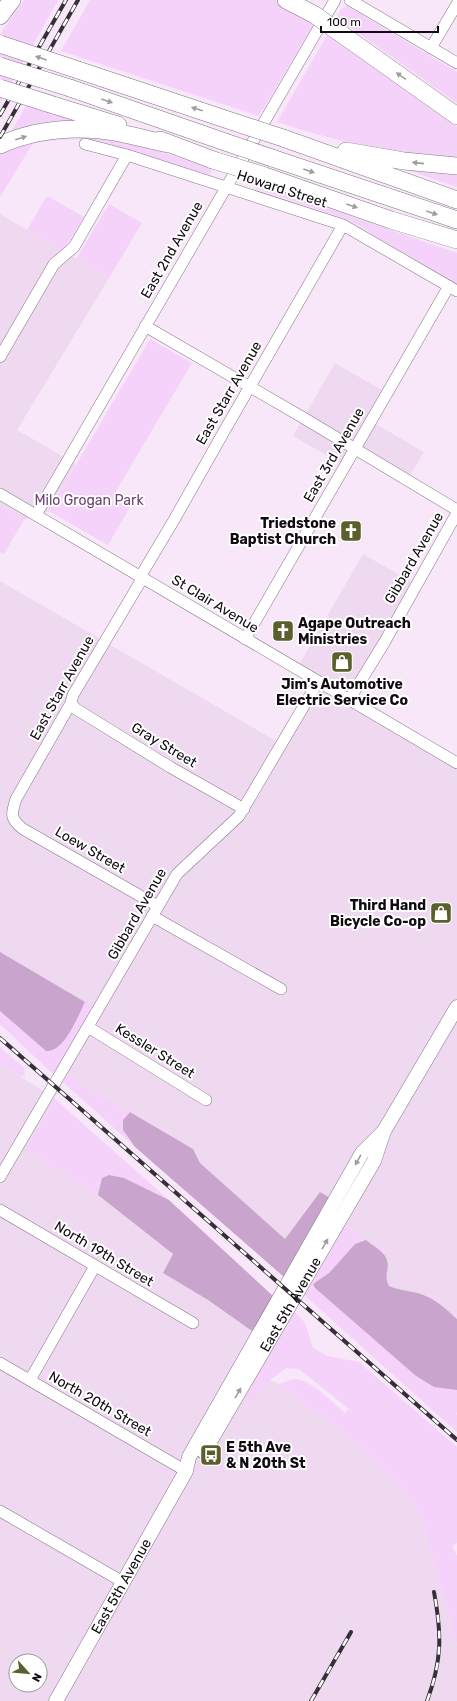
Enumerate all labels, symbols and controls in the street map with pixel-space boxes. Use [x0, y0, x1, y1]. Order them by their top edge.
scale bar [321, 8, 438, 34]
text: 100 m [327, 15, 361, 29]
one-way arrow [35, 54, 47, 60]
one-way arrow [395, 72, 406, 80]
one-way arrow [101, 99, 113, 105]
one-way arrow [191, 106, 203, 112]
one-way arrow [16, 134, 28, 140]
one-way arrow [412, 159, 424, 166]
street label: Howard Street [235, 166, 330, 212]
one-way arrow [303, 168, 315, 174]
street label: East 2nd Avenue [137, 198, 207, 302]
one-way arrow [346, 204, 358, 210]
one-way arrow [427, 210, 439, 216]
street label: East Starr Avenue [192, 338, 266, 448]
street label: East 3rd Avenue [300, 405, 368, 505]
park label: Milo Grogan Park [34, 492, 144, 509]
street label: Gibbard Avenue [381, 509, 447, 607]
place label: Triedstone Baptist Church [230, 515, 336, 548]
church icon: Triedstone Baptist Church [338, 518, 364, 544]
street label: St Clair Avenue [168, 571, 262, 637]
place label: Agape Outreach Ministries [298, 615, 411, 648]
church icon: Agape Outreach Ministries [270, 618, 296, 644]
street label: East Starr Avenue [26, 633, 98, 743]
shop icon: Jim's Automotive Electric Service Co [329, 649, 355, 675]
place label: Jim's Automotive Electric Service Co [276, 676, 408, 709]
street label: Gray Street [128, 719, 200, 771]
street label: Loew Street [52, 823, 129, 877]
street label: Gibbard Avenue [104, 865, 170, 963]
place label: Third Hand Bicycle Co-op [330, 897, 426, 930]
shop icon: Third Hand Bicycle Co-op [428, 900, 454, 926]
street label: Kessler Street [112, 1020, 198, 1082]
one-way arrow [355, 1154, 362, 1166]
street label: North 19th Street [51, 1218, 157, 1291]
one-way arrow [321, 1239, 329, 1249]
street label: East 5th Avenue [256, 1254, 325, 1355]
street label: North 20th Street [46, 1368, 155, 1441]
one-way arrow [235, 1387, 242, 1399]
place label: E 5th Ave & N 20th St [226, 1439, 306, 1472]
bus stop icon: E 5th Ave & N 20th St [198, 1442, 224, 1468]
street label: East 5th Avenue [87, 1535, 155, 1637]
north arrow [8, 1653, 48, 1693]
text: N [29, 1671, 44, 1684]

